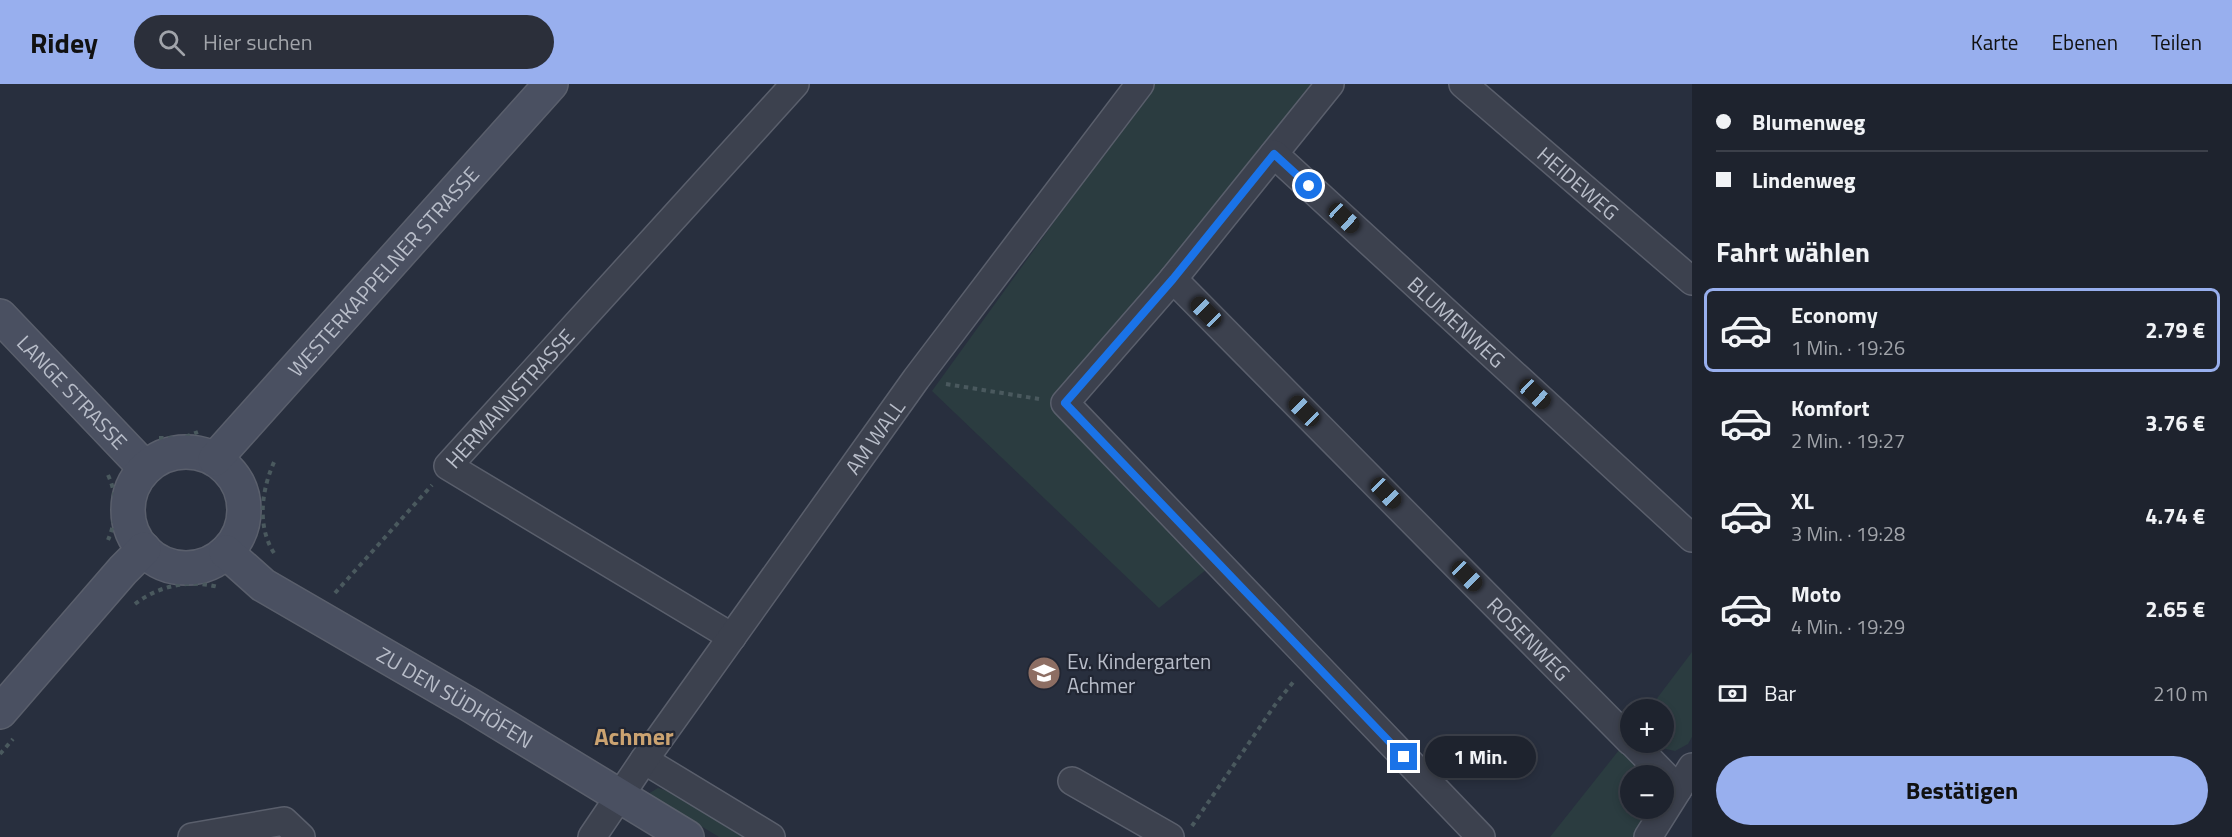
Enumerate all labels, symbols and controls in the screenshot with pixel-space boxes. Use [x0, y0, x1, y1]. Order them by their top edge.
search box [134, 15, 554, 69]
text: Ridey [30, 21, 98, 64]
text: Hier suchen [203, 25, 313, 59]
icon: search [155, 26, 188, 59]
text: Karte [1971, 26, 2018, 58]
text: Ebenen [2051, 26, 2118, 58]
text: Teilen [2151, 26, 2202, 58]
text: Blumenweg [1752, 105, 1865, 139]
street label: HEIDEWEG [1530, 139, 1626, 228]
street label: WESTERKAPPELNER STRASSE [280, 159, 486, 384]
text: Lindenweg [1752, 163, 1856, 197]
route start [1295, 172, 1322, 199]
car [1325, 199, 1363, 237]
text: Fahrt wählen [1716, 231, 1870, 272]
street label: BLUMENWEG [1401, 268, 1513, 375]
car [1187, 293, 1225, 331]
text: Economy [1791, 298, 1878, 332]
icon: car [1719, 303, 1773, 357]
text: 2.79 € [2145, 313, 2205, 347]
street label: HERMANNSTRASSE [437, 321, 582, 475]
street label: LANGE STRASSE [10, 327, 135, 457]
text: 1 Min. · 19:26 [1791, 332, 1905, 363]
car [1516, 375, 1554, 413]
text: Komfort [1791, 391, 1870, 425]
car [1285, 392, 1323, 430]
street label: AM WALL [837, 393, 913, 481]
icon: car [1719, 396, 1773, 450]
text: 3.76 € [2145, 406, 2205, 440]
text: 2 Min. · 19:27 [1791, 425, 1905, 456]
car [1367, 474, 1405, 512]
text: XL [1791, 484, 1814, 518]
icon: car [1719, 489, 1773, 543]
text: 4.74 € [2145, 499, 2205, 533]
text: 3 Min. · 19:28 [1791, 518, 1905, 549]
car [1448, 557, 1486, 595]
text: Moto [1791, 577, 1841, 611]
icon: car [1719, 582, 1773, 636]
street label: ROSENWEG [1480, 589, 1578, 688]
text: 2.65 € [2145, 592, 2205, 626]
text: 4 Min. · 19:29 [1791, 611, 1905, 642]
street label: ZU DEN SÜDHÖFEN [371, 638, 539, 756]
place label: Ev. Kindergarten Achmer [1067, 645, 1211, 701]
school or university icon: Ev. Kindergarten Achmer [1026, 655, 1062, 691]
text: Bar [1764, 676, 1796, 710]
icon: cash [1716, 677, 1749, 710]
text: 210 m [2153, 678, 2208, 709]
map controls [1620, 699, 1674, 819]
button: + [1620, 699, 1674, 753]
district label: Achmer [594, 718, 674, 754]
callout: 1 Min. [1425, 736, 1536, 778]
text: 1 Min. [1453, 741, 1508, 772]
route end [1390, 743, 1417, 770]
button: Bestätigen [1716, 756, 2208, 825]
button: − [1620, 765, 1674, 819]

